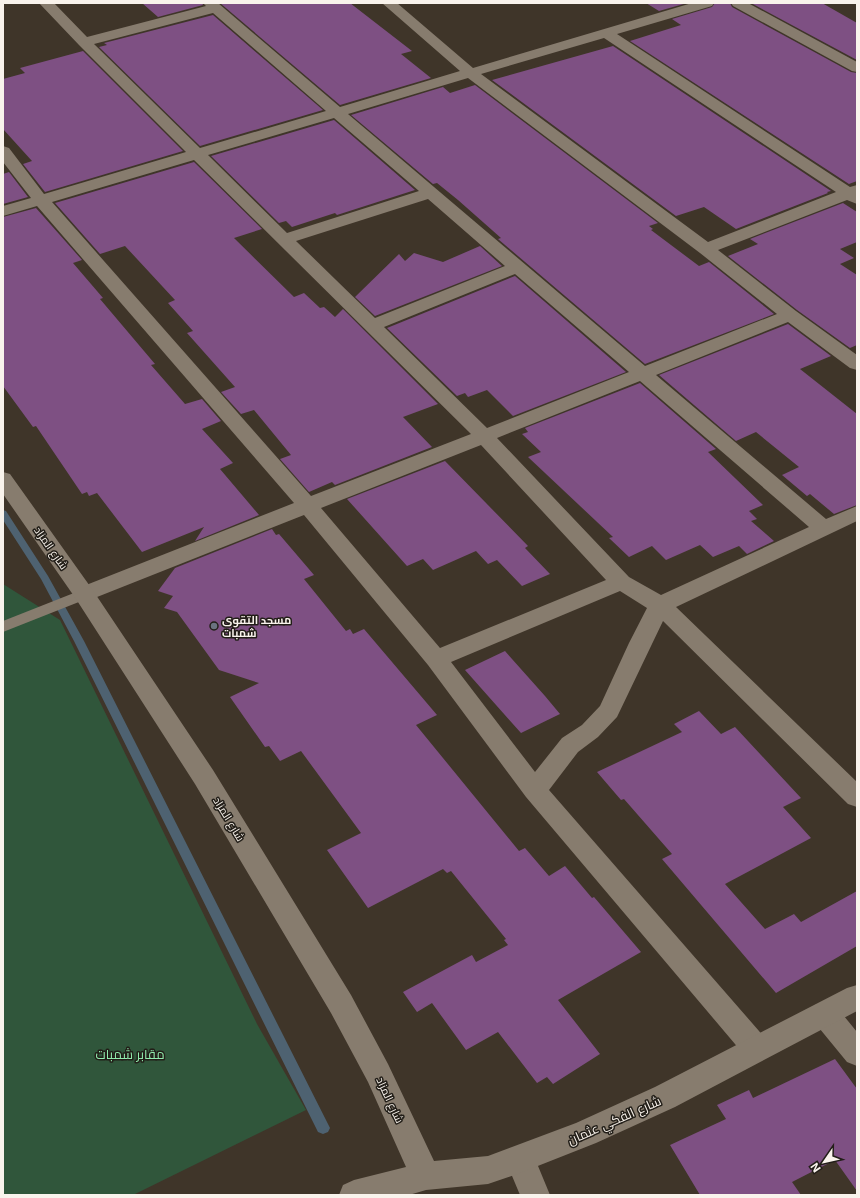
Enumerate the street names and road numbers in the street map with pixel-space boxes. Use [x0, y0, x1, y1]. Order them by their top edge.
street label: شارع المزاد [30, 524, 71, 573]
street label: شارع المزاد [209, 794, 248, 844]
street label: شارع المزاد [372, 1075, 407, 1126]
street label: شارع الفكي عثمان [565, 1092, 664, 1151]

